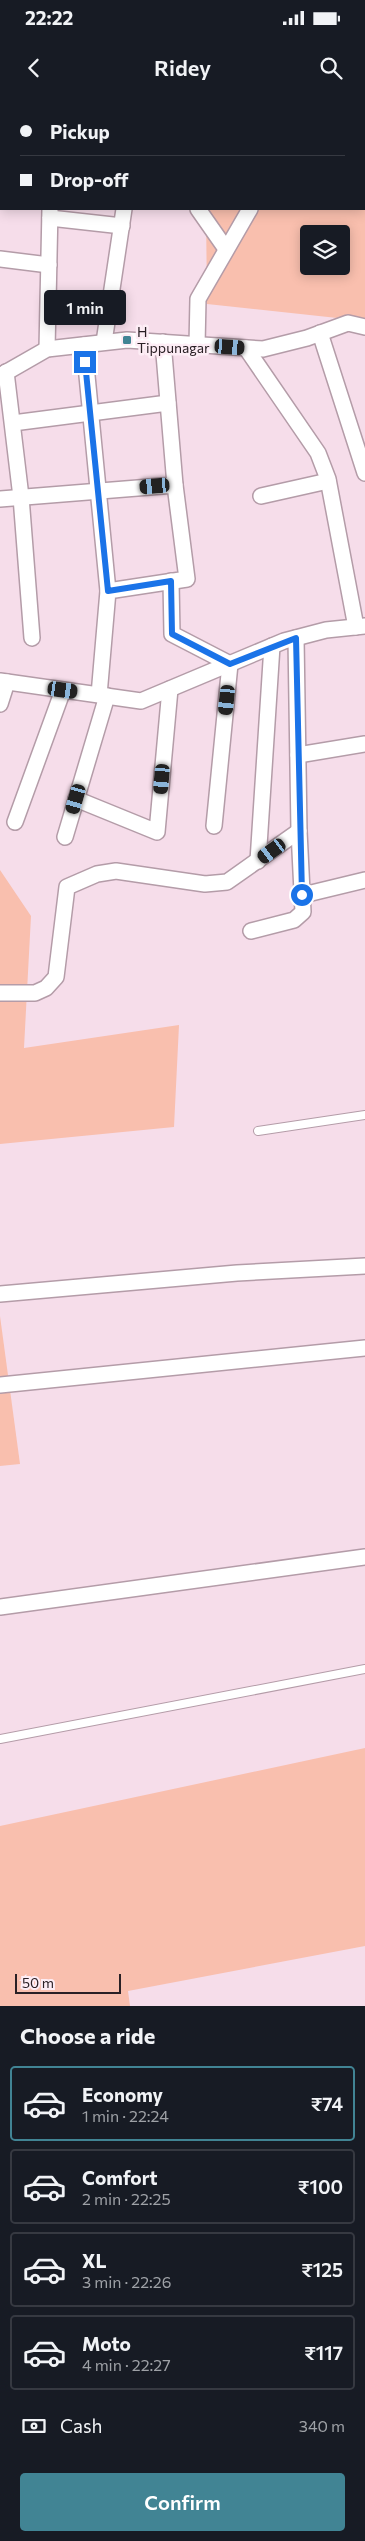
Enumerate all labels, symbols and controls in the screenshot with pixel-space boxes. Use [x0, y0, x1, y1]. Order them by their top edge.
text: 22:22 [25, 6, 73, 29]
icon: back [20, 54, 48, 82]
text: Ridey [154, 54, 211, 81]
icon: search [317, 54, 345, 82]
text: Pickup [50, 120, 110, 143]
text: Drop-off [50, 168, 129, 191]
map controls [300, 225, 350, 275]
button: layers [300, 225, 350, 275]
callout: 1 min [44, 290, 126, 324]
text: 1 min [66, 298, 104, 317]
place label: H Tippunagar [137, 323, 210, 356]
marker: H Tippunagar [121, 334, 133, 346]
car [214, 338, 245, 356]
route end [74, 351, 96, 373]
car [139, 477, 170, 495]
car [47, 680, 78, 700]
car [217, 684, 236, 716]
car [153, 763, 170, 795]
car [64, 783, 87, 815]
car [255, 836, 288, 866]
route start [291, 884, 313, 906]
scale bar [15, 1971, 121, 1994]
text: 50 m [22, 1974, 54, 1991]
text: Choose a ride [20, 2022, 155, 2049]
icon: car [22, 2081, 67, 2126]
text: Economy [82, 2083, 163, 2106]
text: ₹74 [311, 2092, 343, 2115]
text: 1 min · 22:24 [82, 2106, 169, 2125]
icon: car [22, 2164, 67, 2209]
text: Comfort [82, 2166, 158, 2189]
text: ₹100 [298, 2175, 343, 2198]
text: 2 min · 22:25 [82, 2189, 171, 2208]
icon: car [22, 2247, 67, 2292]
text: XL [82, 2249, 107, 2272]
text: ₹125 [301, 2258, 343, 2281]
text: 3 min · 22:26 [82, 2272, 171, 2291]
icon: car [22, 2330, 67, 2375]
text: Moto [82, 2332, 131, 2355]
text: ₹117 [304, 2341, 343, 2364]
text: 4 min · 22:27 [82, 2355, 171, 2374]
icon: cash [20, 2412, 48, 2440]
text: Cash [60, 2414, 102, 2437]
text: 340 m [299, 2416, 345, 2435]
button: Confirm [20, 2473, 345, 2531]

